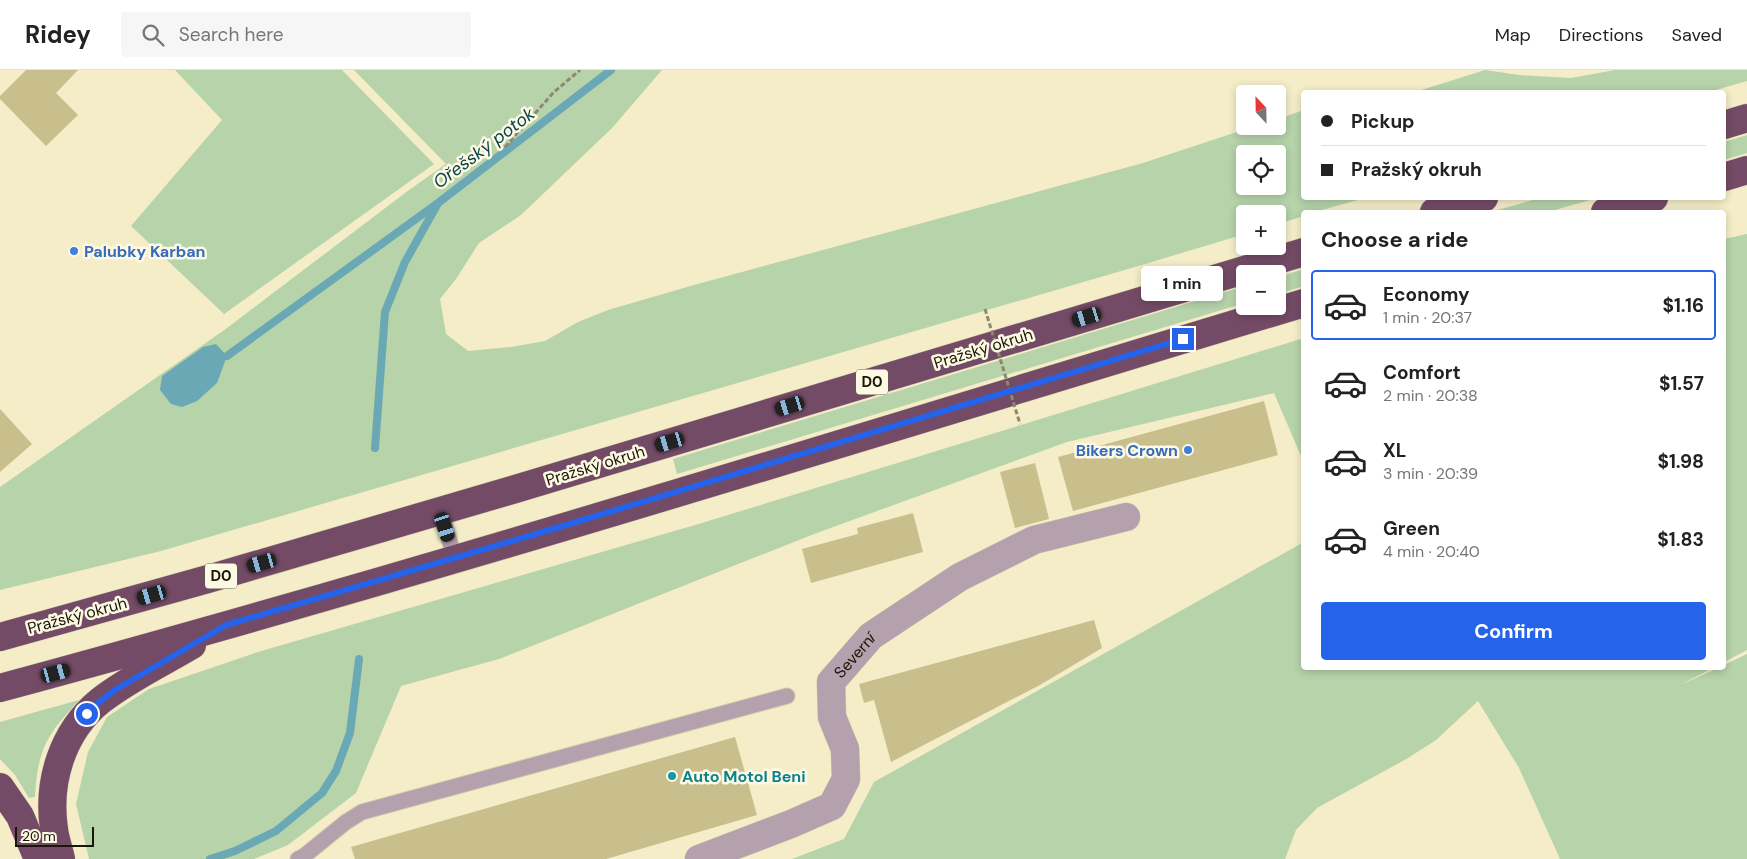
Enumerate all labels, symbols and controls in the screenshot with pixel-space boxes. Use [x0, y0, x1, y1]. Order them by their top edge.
search box [121, 12, 471, 57]
text: Ridey [25, 19, 91, 50]
icon: search [139, 21, 167, 49]
text: Search here [179, 22, 284, 47]
text: Map [1495, 23, 1531, 47]
text: Directions [1559, 23, 1644, 47]
text: Saved [1672, 23, 1722, 47]
north arrow [1236, 85, 1286, 135]
map controls [1236, 85, 1286, 315]
water label: Ořešský potok [428, 101, 540, 194]
text: Pickup [1351, 109, 1415, 134]
button: locate [1236, 145, 1286, 195]
text: Pražský okruh [1351, 157, 1482, 182]
button: + [1236, 205, 1286, 255]
text: Choose a ride [1321, 225, 1469, 254]
place label: Palubky Karban [84, 241, 205, 262]
marker: Palubky Karban [68, 245, 80, 257]
button: − [1236, 265, 1286, 315]
callout: 1 min [1142, 266, 1224, 302]
text: 1 min [1163, 273, 1201, 294]
text: Economy [1383, 282, 1470, 307]
icon: car [1323, 283, 1368, 328]
text: $1.16 [1662, 293, 1704, 318]
car [1070, 305, 1103, 329]
text: 1 min · 20:37 [1383, 307, 1472, 328]
street label: Pražský okruh [931, 323, 1035, 373]
route end [1172, 328, 1194, 350]
text: Comfort [1383, 360, 1461, 385]
icon: car [1323, 361, 1368, 406]
road number: D0 [856, 370, 888, 394]
text: $1.57 [1659, 371, 1704, 396]
text: 2 min · 20:38 [1383, 385, 1478, 406]
car [773, 394, 806, 418]
car [653, 430, 686, 454]
text: XL [1383, 438, 1406, 463]
icon: car [1323, 439, 1368, 484]
street label: Pražský okruh [543, 440, 647, 490]
place label: Bikers Crown [1076, 440, 1178, 461]
marker: Bikers Crown [1182, 444, 1194, 456]
text: $1.98 [1657, 449, 1704, 474]
text: 3 min · 20:39 [1383, 463, 1478, 484]
car [433, 510, 456, 544]
text: Green [1383, 516, 1440, 541]
icon: car [1323, 517, 1368, 562]
text: $1.83 [1657, 527, 1704, 552]
text: 4 min · 20:40 [1383, 541, 1480, 562]
car [245, 552, 278, 574]
road number: D0 [205, 564, 237, 588]
car [135, 584, 168, 606]
street label: Pražský okruh [25, 592, 129, 639]
button: Confirm [1321, 602, 1706, 660]
street label: Severní [829, 626, 879, 683]
car [39, 662, 72, 684]
route start [76, 703, 98, 725]
place label: Auto Motol Beni [682, 766, 806, 787]
marker: Auto Motol Beni [666, 770, 678, 782]
scale bar [15, 824, 94, 847]
text: 20 m [22, 827, 56, 845]

